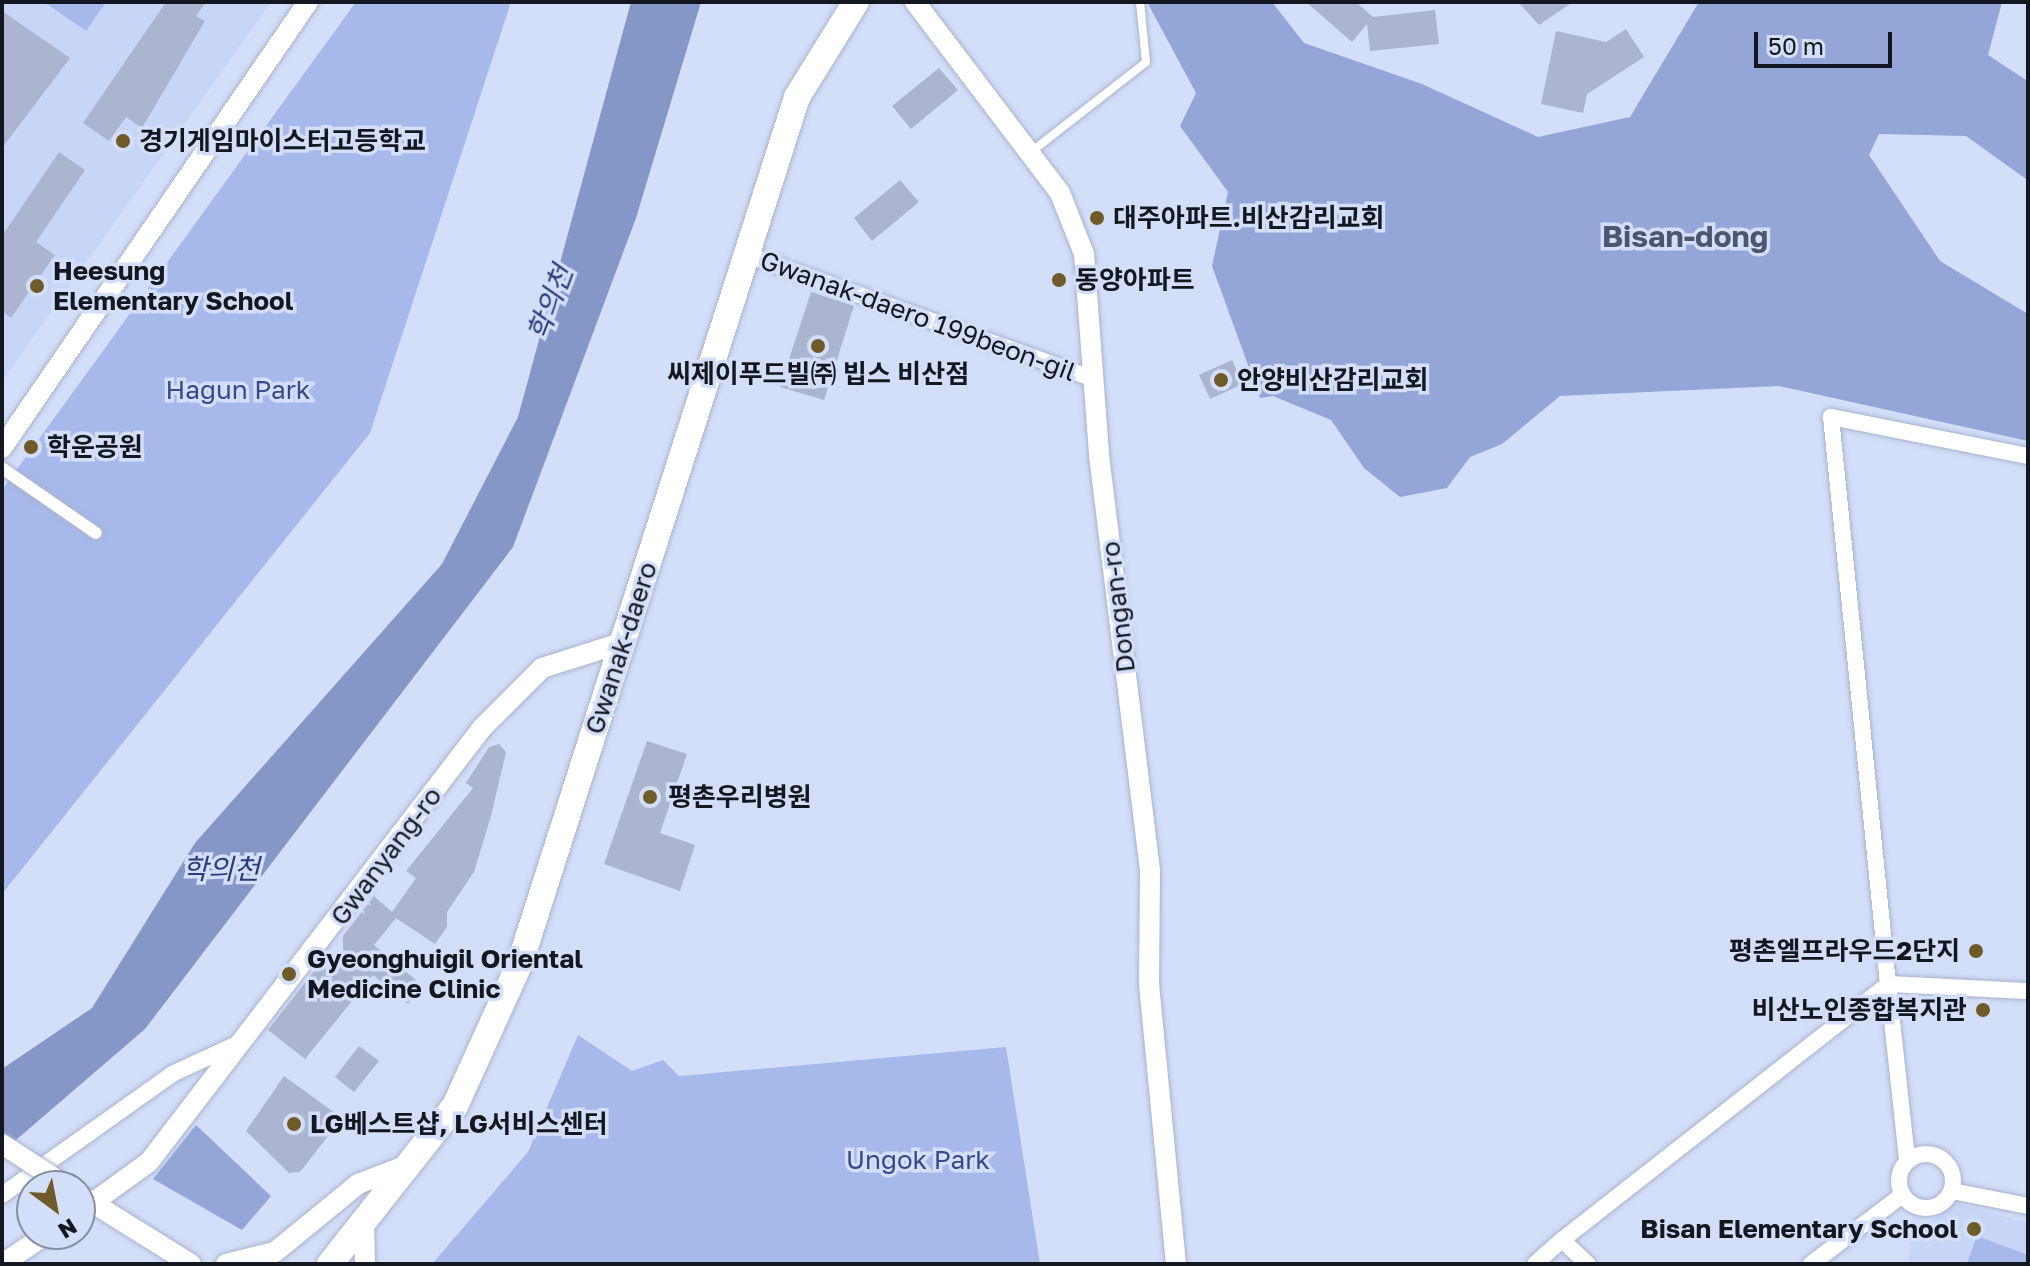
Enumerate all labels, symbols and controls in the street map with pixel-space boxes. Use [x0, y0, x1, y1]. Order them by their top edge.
scale bar [1758, 16, 1896, 66]
text: 50 m [1768, 31, 1824, 60]
place label: 경기게임마이스터고등학교 [139, 125, 426, 157]
marker: 경기게임마이스터고등학교 [114, 132, 132, 150]
place label: 대주아파트.비산감리교회 [1113, 202, 1384, 234]
marker: 대주아파트.비산감리교회 [1088, 209, 1106, 227]
district label: Bisan-dong [1602, 218, 1768, 254]
street label: Gwanak-daero 199beon-gil [756, 244, 1080, 388]
place label: Heesung Elementary School [53, 255, 293, 316]
water label: 학의천 [520, 261, 580, 345]
place label: 동양아파트 [1075, 264, 1195, 296]
marker: 동양아파트 [1050, 271, 1068, 289]
marker: Heesung Elementary School [28, 277, 46, 295]
marker: 씨제이푸드빌㈜ 빕스 비산점 [809, 337, 827, 355]
place label: 씨제이푸드빌㈜ 빕스 비산점 [667, 358, 969, 390]
place label: 안양비산감리교회 [1237, 364, 1428, 396]
marker: 안양비산감리교회 [1212, 371, 1230, 389]
park label: Hagun Park [166, 374, 310, 406]
place label: 학운공원 [47, 431, 143, 463]
marker: 학운공원 [22, 438, 40, 456]
street label: Dongan-ro [1094, 540, 1142, 674]
street label: Gwanak-daero [579, 558, 663, 738]
street label: Gwanyang-ro [324, 781, 448, 931]
place label: 평촌우리병원 [668, 781, 812, 813]
marker: 평촌우리병원 [639, 786, 661, 808]
water label: 학의천 [182, 852, 260, 886]
place label: 평촌엘프라우드2단지 [1729, 935, 1960, 967]
marker: 평촌엘프라우드2단지 [1967, 942, 1985, 960]
place label: Gyeonghuigil Oriental Medicine Clinic [307, 943, 583, 1004]
marker: Gyeonghuigil Oriental Medicine Clinic [278, 963, 300, 985]
place label: 비산노인종합복지관 [1752, 994, 1967, 1026]
marker: 비산노인종합복지관 [1974, 1001, 1992, 1019]
place label: LG베스트샵, LG서비스센터 [310, 1108, 607, 1140]
marker: LG베스트샵, LG서비스센터 [285, 1115, 303, 1133]
park label: Ungok Park [846, 1144, 990, 1176]
north arrow [16, 1170, 96, 1250]
text: N [54, 1213, 82, 1245]
place label: Bisan Elementary School [1640, 1213, 1958, 1245]
marker: Bisan Elementary School [1965, 1220, 1983, 1238]

